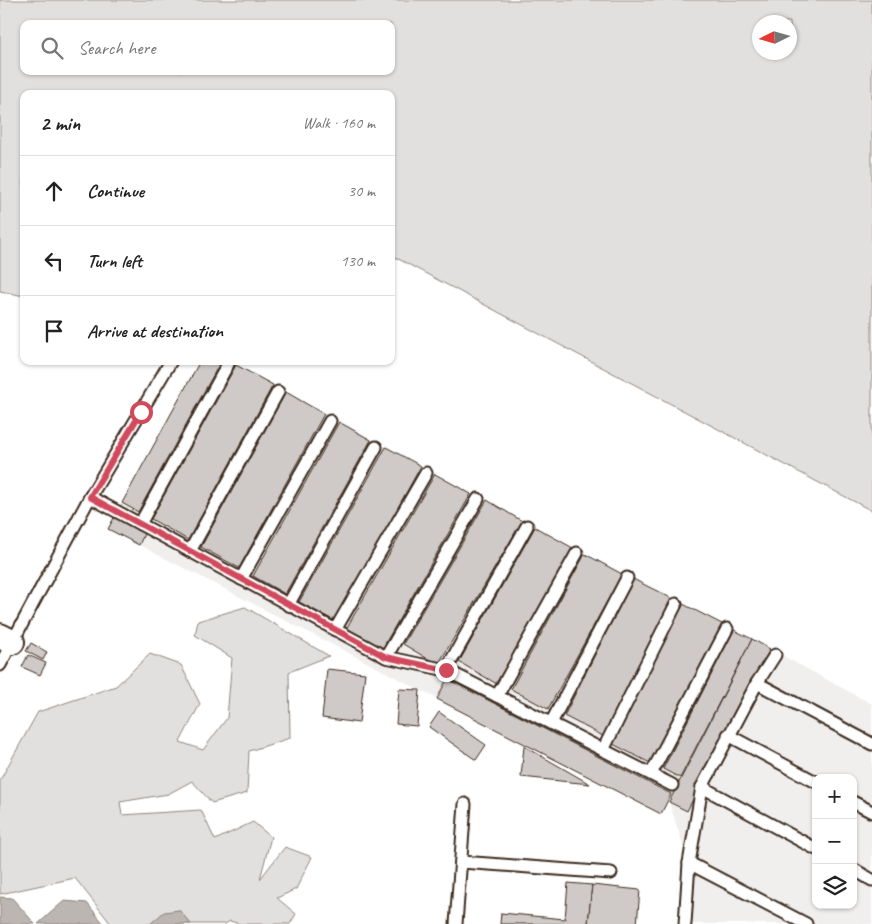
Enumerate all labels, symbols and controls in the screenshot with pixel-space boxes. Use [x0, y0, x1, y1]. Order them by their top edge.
north arrow [752, 15, 797, 60]
search box [20, 20, 395, 75]
icon: search [38, 34, 66, 62]
text: Search here [78, 36, 155, 60]
text: 2 min [40, 110, 80, 136]
text: Walk · 160 m [303, 113, 375, 133]
icon: ahead [40, 177, 68, 205]
text: Continue [87, 179, 144, 203]
text: 30 m [348, 181, 375, 201]
icon: left [40, 247, 68, 275]
text: Turn left [87, 249, 142, 273]
text: 130 m [341, 251, 375, 271]
icon: arrive [40, 317, 68, 345]
text: Arrive at destination [87, 319, 223, 343]
route start [130, 401, 153, 424]
route end [435, 659, 458, 682]
map controls [812, 774, 857, 909]
button: + [812, 774, 857, 819]
button: − [812, 819, 857, 864]
button: layers [812, 864, 857, 909]

